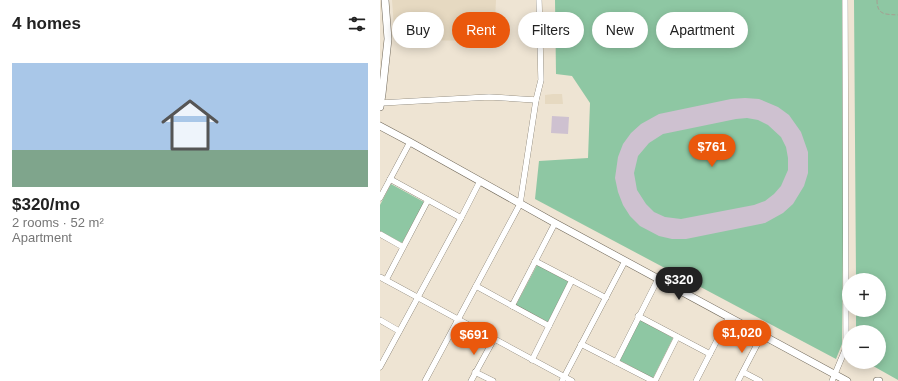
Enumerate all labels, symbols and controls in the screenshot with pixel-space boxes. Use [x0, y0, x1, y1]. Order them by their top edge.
chip: Buy [392, 12, 444, 48]
chip: Rent [452, 12, 510, 48]
chip: Filters [518, 12, 584, 48]
chip: New [592, 12, 648, 48]
chip: Apartment [656, 12, 748, 48]
icon: filters [346, 13, 368, 35]
text: 4 homes [12, 14, 81, 33]
icon: home [154, 89, 226, 161]
pin: $761 [688, 134, 736, 168]
text: $761 [698, 139, 726, 154]
text: $320/mo [12, 195, 80, 214]
text: 2 rooms · 52 m² [12, 215, 104, 230]
text: Apartment [12, 230, 72, 245]
pin: $320 [655, 267, 703, 301]
text: $320 [665, 272, 693, 287]
map controls [842, 273, 886, 369]
button: + [842, 273, 886, 317]
pin: $1,020 [709, 320, 775, 354]
pin: $691 [450, 322, 498, 356]
text: $1,020 [722, 325, 762, 340]
button: − [842, 325, 886, 369]
text: $691 [460, 327, 488, 342]

